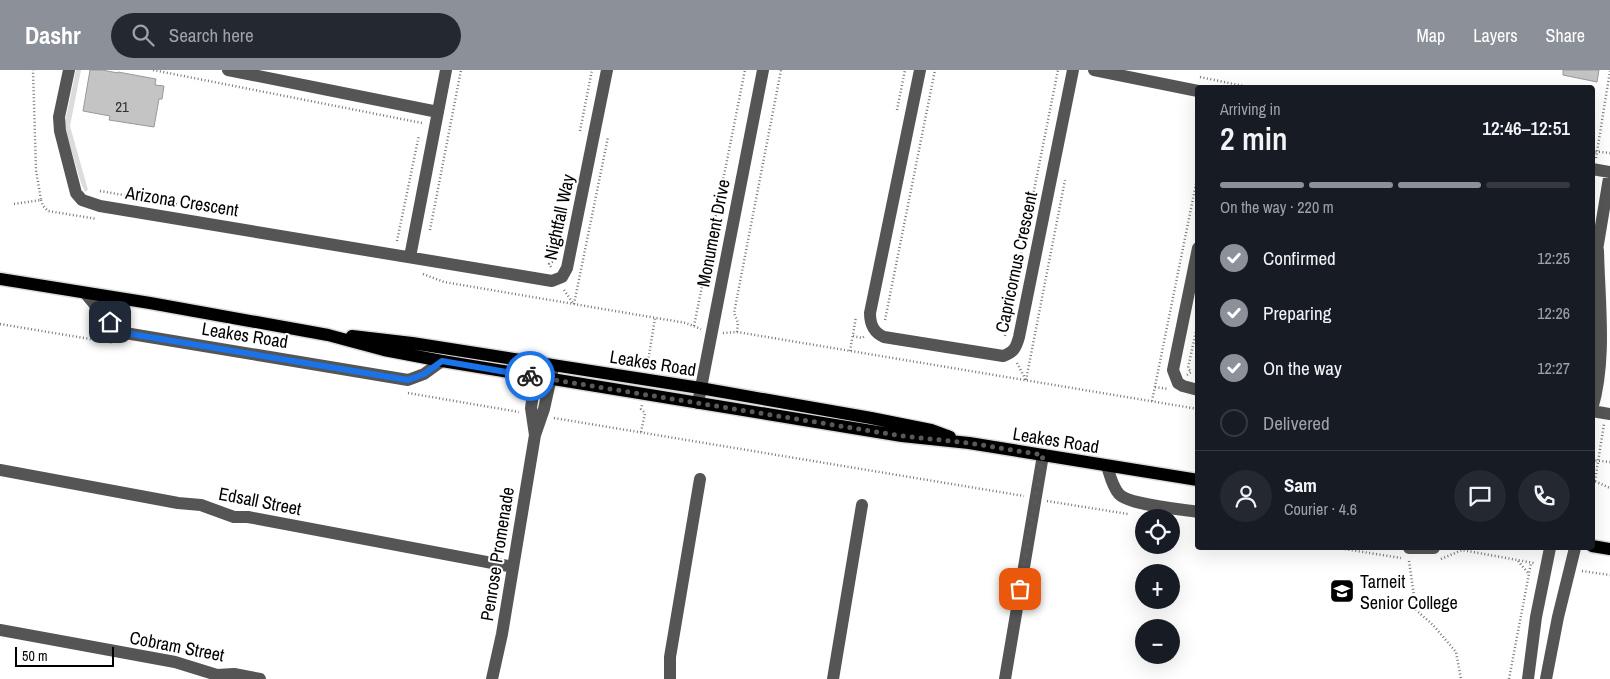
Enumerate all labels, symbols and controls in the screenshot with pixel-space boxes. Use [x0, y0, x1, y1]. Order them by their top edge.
search box [111, 13, 461, 58]
text: Dashr [25, 19, 81, 51]
icon: search [129, 21, 157, 49]
text: Search here [169, 22, 254, 48]
text: Map [1417, 23, 1445, 48]
text: Layers [1473, 23, 1518, 48]
text: Share [1546, 23, 1585, 48]
house number: 21 [115, 96, 129, 117]
text: Arriving in [1220, 98, 1281, 120]
text: 12:46–12:51 [1482, 115, 1570, 141]
text: 2 min [1220, 117, 1288, 160]
street label: Nightfall Way [538, 171, 580, 262]
street label: Monument Drive [690, 177, 736, 289]
street label: Arizona Crescent [123, 180, 240, 222]
street label: Capricornus Crescent [989, 189, 1043, 335]
text: On the way · 220 m [1220, 196, 1334, 218]
icon: check [1220, 244, 1248, 272]
text: Confirmed [1263, 245, 1336, 271]
text: 12:25 [1537, 247, 1570, 269]
icon: check [1220, 299, 1248, 327]
text: Preparing [1263, 300, 1331, 326]
pin [89, 301, 131, 343]
text: 12:26 [1537, 302, 1570, 324]
icon: home [96, 308, 124, 336]
street label: Leakes Road [200, 316, 290, 354]
street label: Leakes Road [608, 344, 698, 382]
courier [505, 351, 555, 401]
icon: check [1220, 354, 1248, 382]
text: On the way [1263, 355, 1342, 381]
text: 12:27 [1537, 357, 1570, 379]
icon: bike [516, 362, 544, 390]
text: Delivered [1263, 410, 1330, 436]
street label: Leakes Road [1011, 421, 1101, 459]
button: person [1220, 470, 1272, 522]
button: chat [1454, 470, 1506, 522]
button: phone [1518, 470, 1570, 522]
text: Sam [1284, 472, 1317, 498]
street label: Edsall Street [217, 481, 303, 521]
street label: Penrose Promenade [474, 485, 520, 623]
text: Courier · 4.6 [1284, 498, 1357, 520]
map controls [1135, 509, 1180, 664]
button: locate [1135, 509, 1180, 554]
button: + [1135, 564, 1180, 609]
pin [999, 568, 1041, 610]
place label: Tarneit Senior College [1360, 569, 1458, 615]
icon: bag [1006, 575, 1034, 603]
school or university icon: Tarneit Senior College [1329, 578, 1355, 604]
button: − [1135, 619, 1180, 664]
street label: Cobram Street [128, 625, 226, 667]
scale bar [15, 644, 114, 667]
text: 50 m [22, 647, 48, 665]

